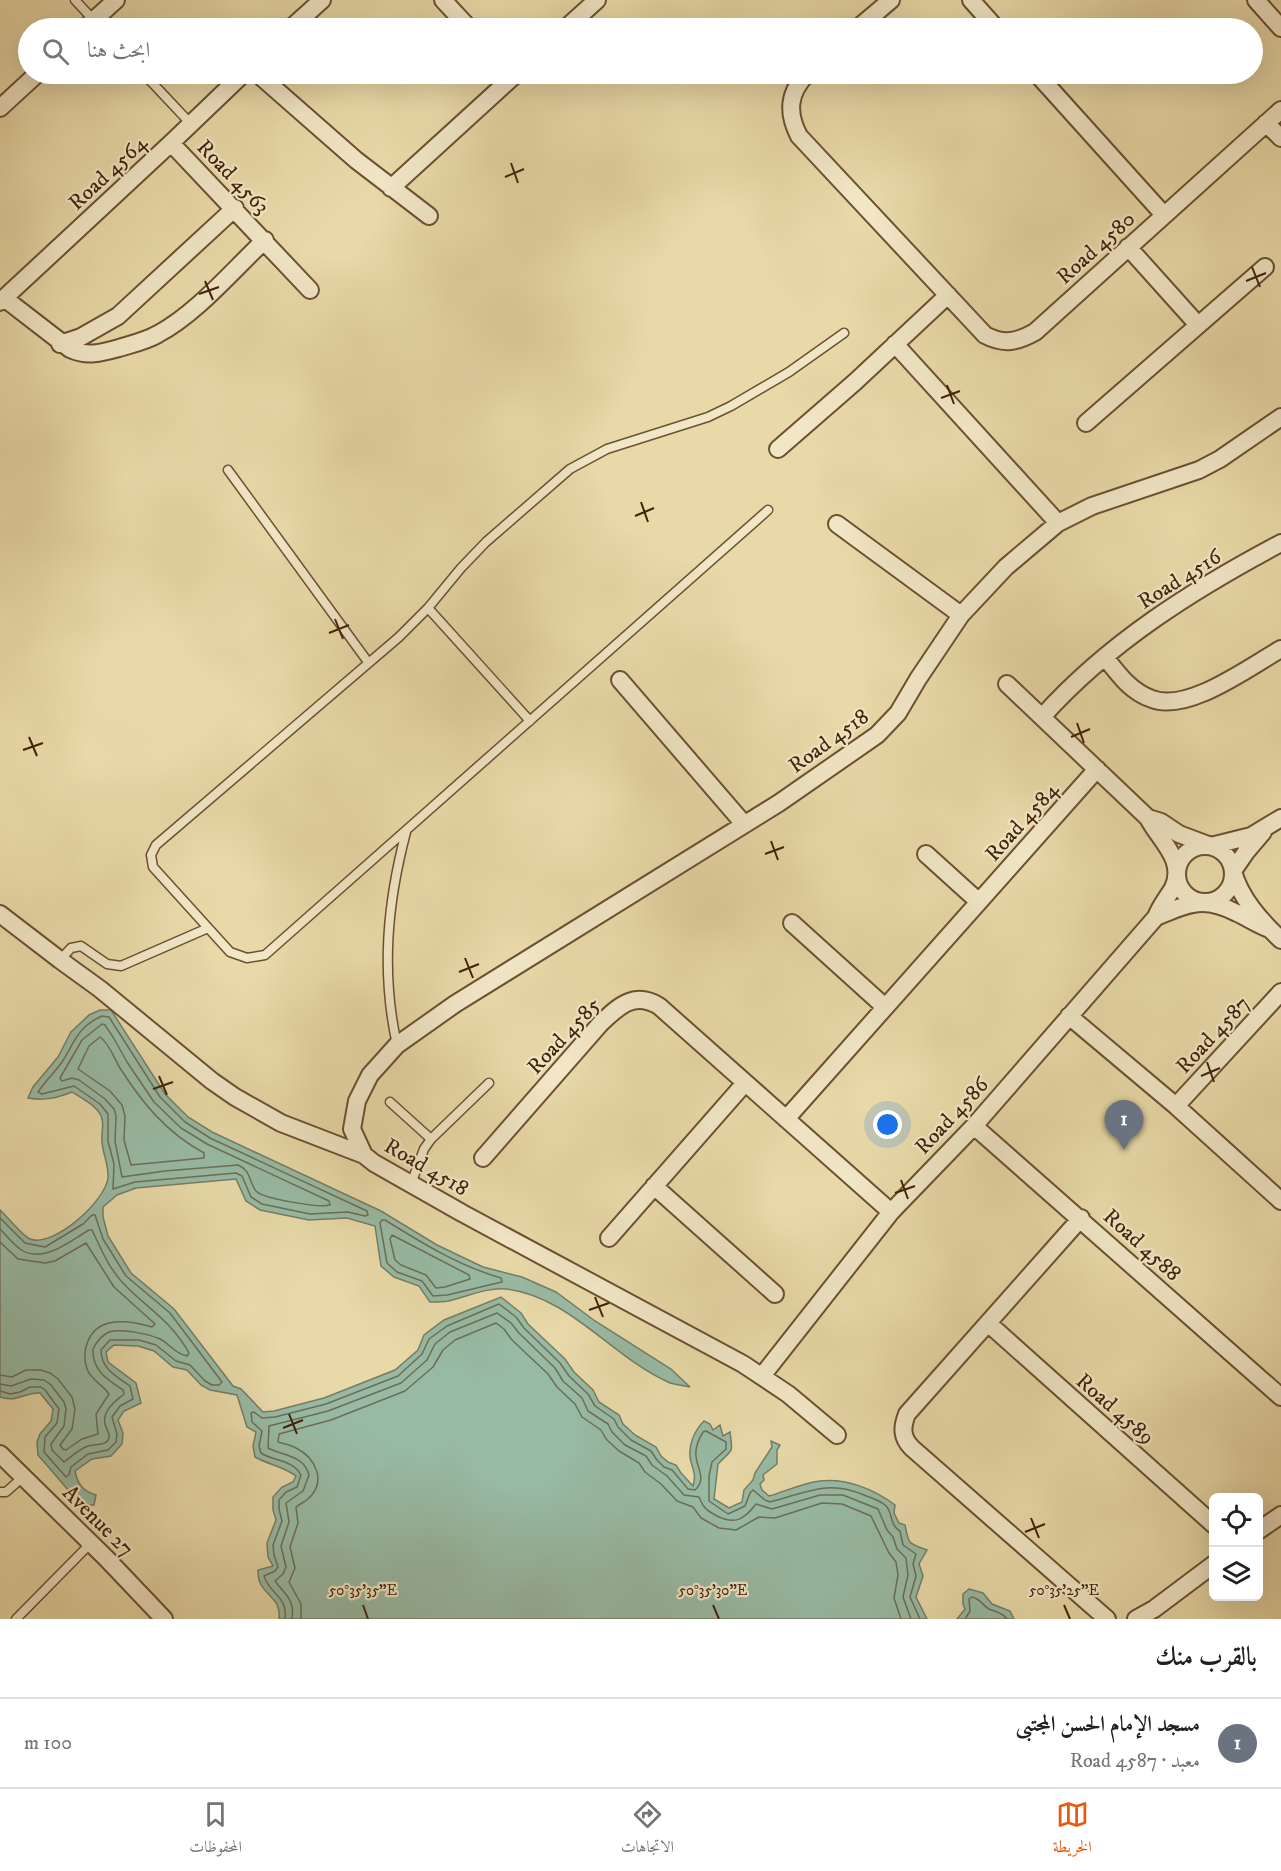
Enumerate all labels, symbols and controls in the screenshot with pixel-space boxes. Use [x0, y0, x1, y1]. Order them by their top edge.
search box [18, 18, 1263, 84]
icon: search [39, 35, 72, 68]
text: ابحث هنا [87, 37, 150, 64]
street label: Road 4564 [63, 129, 154, 216]
street label: Road 4563 [191, 134, 275, 220]
street label: Road 4580 [1051, 206, 1141, 290]
street label: Road 4516 [1133, 542, 1228, 615]
street label: Road 4518 [783, 703, 874, 779]
street label: Road 4584 [980, 776, 1066, 867]
street label: Road 4587 [1170, 991, 1256, 1079]
street label: Road 4585 [522, 992, 607, 1080]
street label: Road 4586 [909, 1071, 996, 1160]
pin: 1 [1104, 1100, 1144, 1150]
your location [873, 1110, 902, 1139]
street label: Road 4518 [379, 1132, 473, 1202]
street label: Road 4588 [1097, 1203, 1187, 1287]
street label: Road 4589 [1070, 1368, 1160, 1451]
street label: Avenue 27 [57, 1480, 139, 1562]
map controls [1209, 1493, 1263, 1601]
button: locate [1209, 1493, 1263, 1547]
button: layers [1209, 1547, 1263, 1601]
text: 50°35'35"E [329, 1581, 398, 1600]
text: 50°35'30"E [679, 1581, 748, 1600]
text: 50°35'25"E [1029, 1581, 1099, 1600]
text: بالقرب منك [1155, 1641, 1257, 1674]
text: مسجد الإمام الحسن المجتبى [1015, 1711, 1200, 1738]
text: 100 m [24, 1731, 72, 1756]
text: 1 [1234, 1731, 1241, 1756]
text: معبد · Road 4587 [1070, 1749, 1200, 1774]
tab: المحفوظات [189, 1798, 242, 1862]
tab: الاتجاهات [621, 1798, 674, 1862]
tab: الخريطة [1053, 1798, 1092, 1862]

